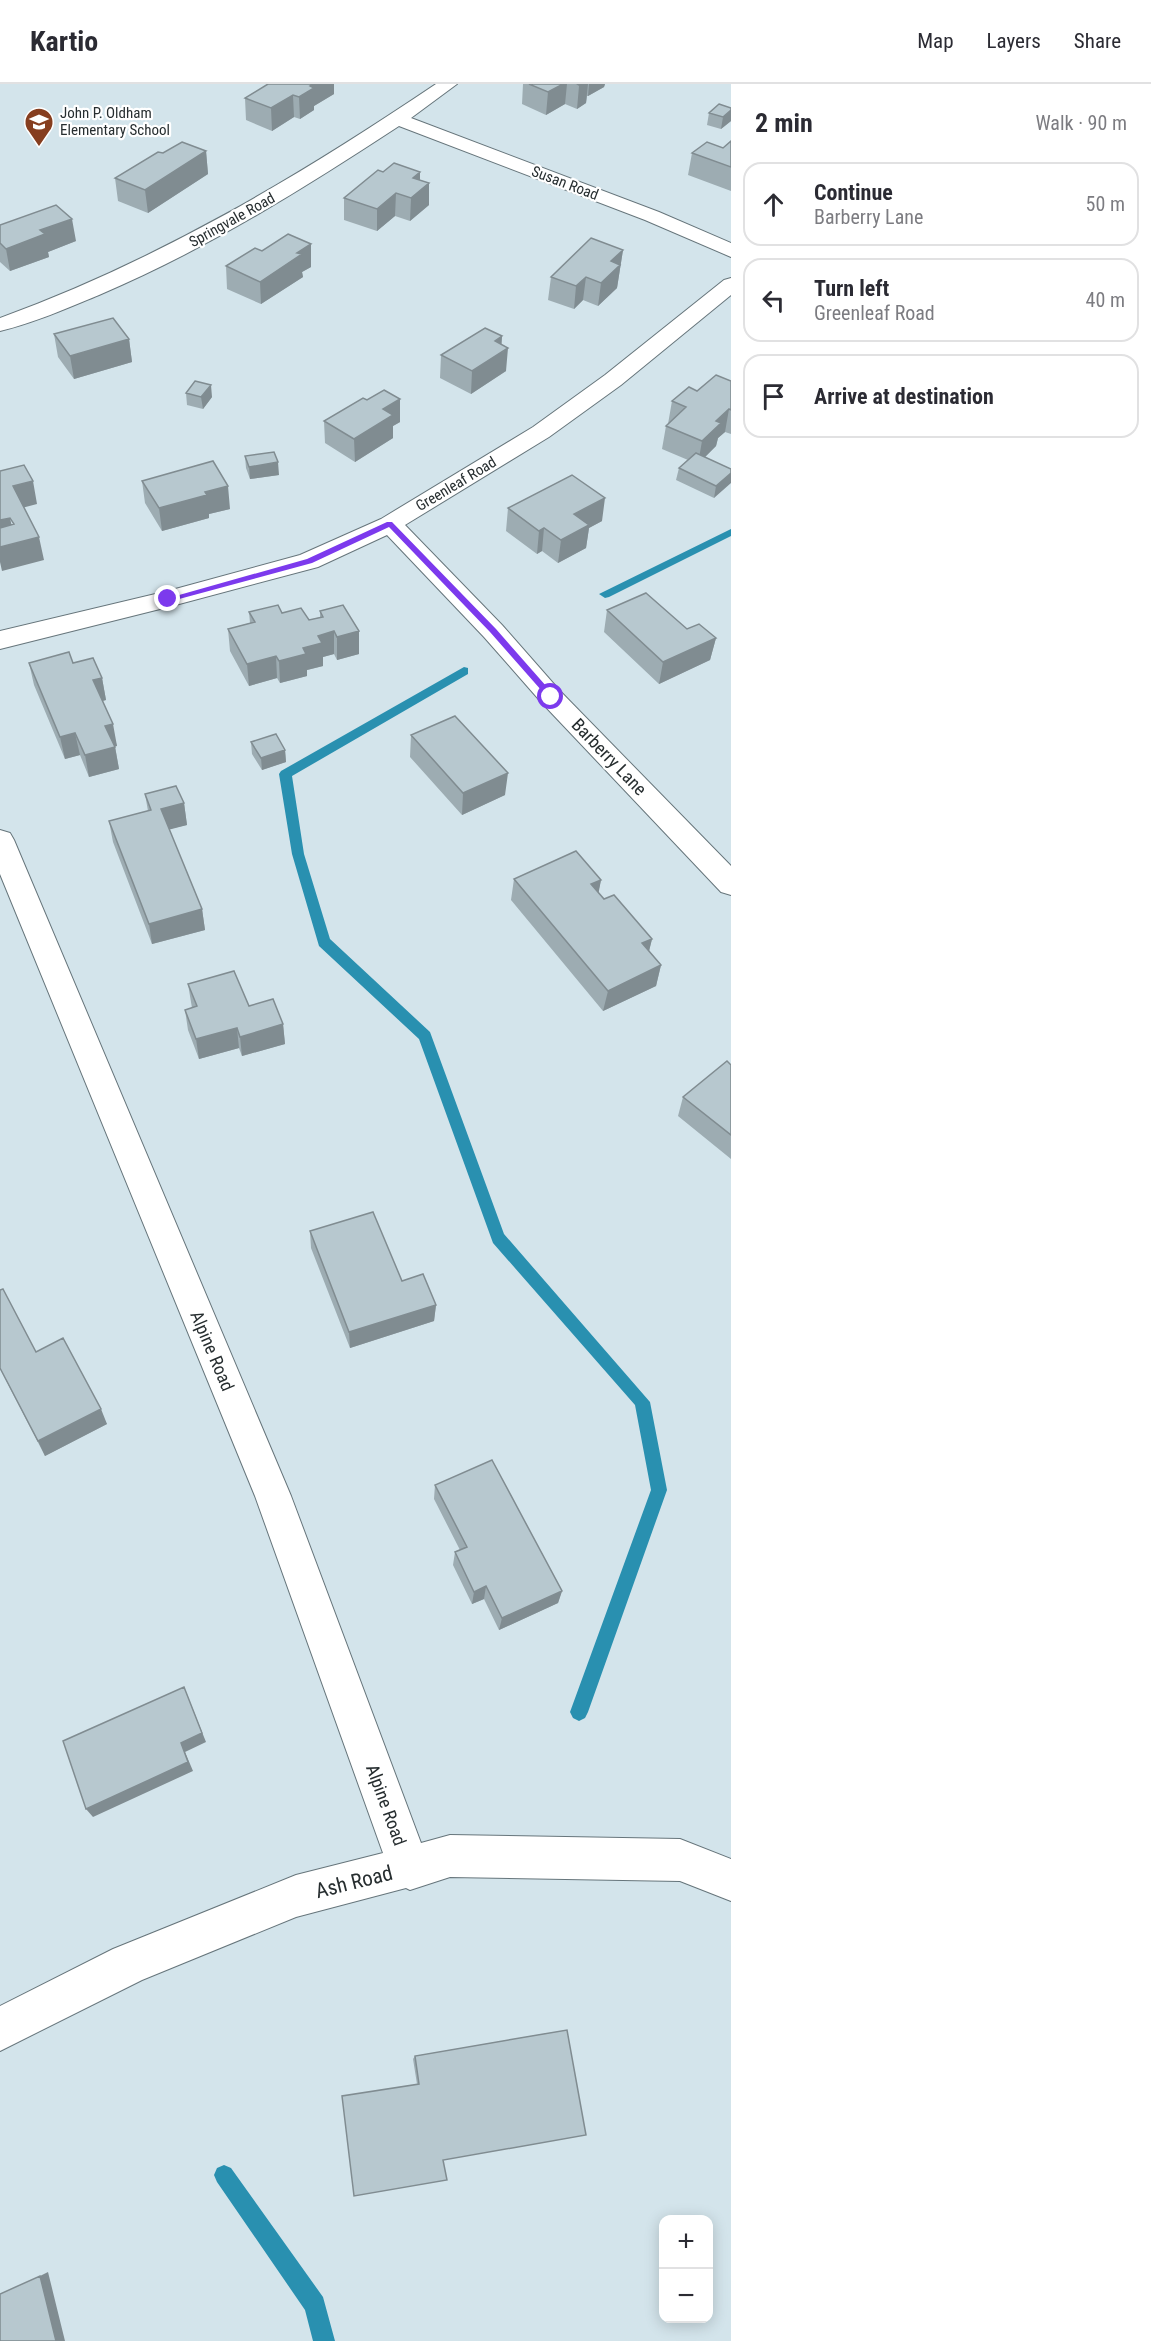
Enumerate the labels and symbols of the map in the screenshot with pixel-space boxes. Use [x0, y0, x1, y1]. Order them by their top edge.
place label: John P. Oldham Elementary School [60, 104, 170, 139]
school or university icon: John P. Oldham Elementary School [23, 106, 55, 148]
street label: Susan Road [529, 162, 601, 204]
street label: Springvale Road [186, 189, 278, 251]
street label: Greenleaf Road [413, 453, 499, 515]
route end [154, 585, 180, 611]
route start [537, 683, 563, 709]
street label: Barberry Lane [568, 714, 651, 799]
street label: Alpine Road [186, 1308, 239, 1394]
street label: Alpine Road [362, 1761, 411, 1848]
street label: Ash Road [313, 1861, 395, 1903]

